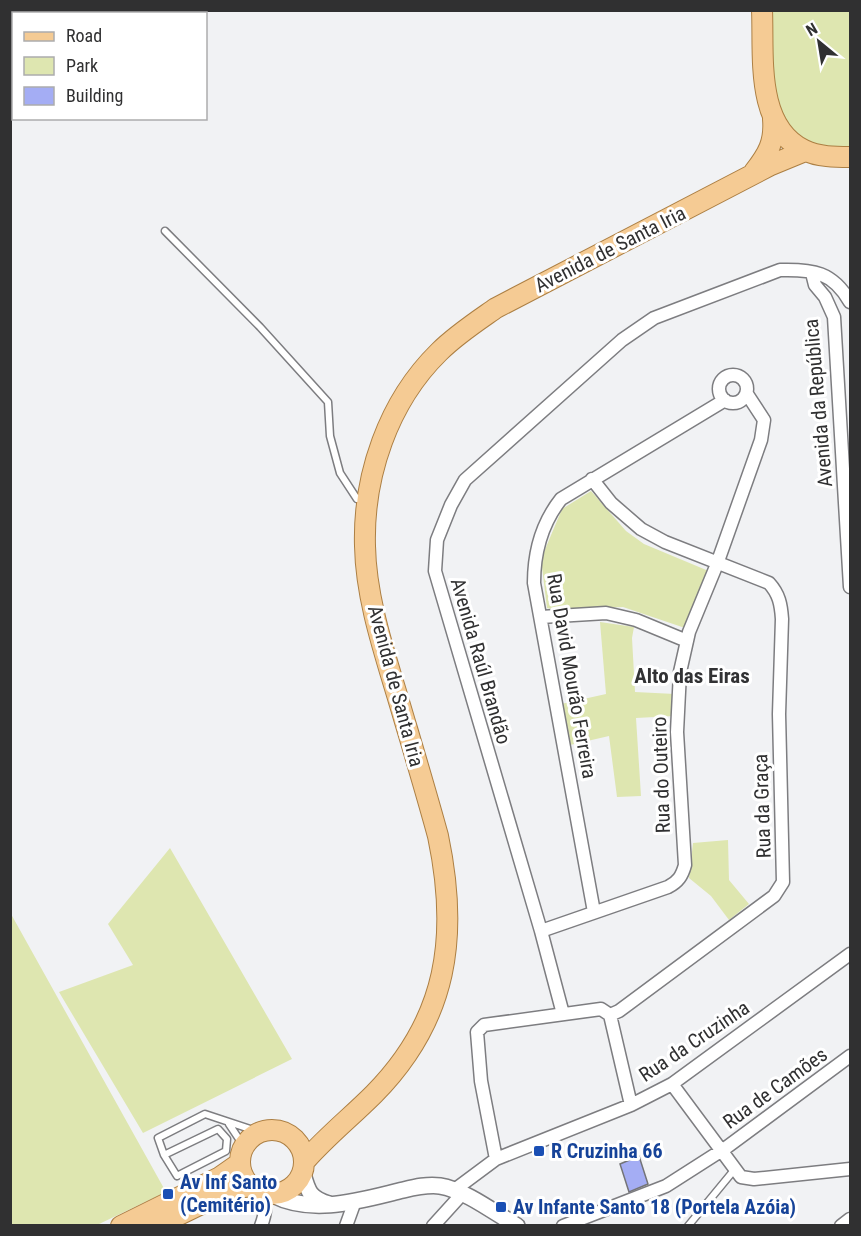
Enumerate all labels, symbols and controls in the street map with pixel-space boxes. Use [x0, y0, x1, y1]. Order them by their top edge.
legend [12, 12, 207, 120]
north arrow [789, 12, 849, 72]
text: N [803, 19, 821, 40]
text: Road [66, 25, 102, 46]
text: Park [66, 55, 98, 76]
text: Building [66, 85, 123, 106]
street label: Avenida de Santa Iria [531, 201, 689, 297]
street label: Avenida da República [799, 318, 837, 488]
street label: Rua David Mourão Ferreira [542, 572, 602, 780]
street label: Avenida Raúl Brandão [446, 575, 516, 747]
street label: Avenida de Santa Iria [363, 603, 429, 769]
district label: Alto das Eiras [634, 664, 750, 688]
street label: Rua do Outeiro [647, 716, 675, 834]
street label: Rua da Graça [748, 753, 776, 859]
street label: Rua da Cruzinha [634, 995, 754, 1087]
street label: Rua de Camões [718, 1042, 832, 1134]
place label: R Cruzinha 66 [551, 1139, 663, 1163]
marker: R Cruzinha 66 [532, 1144, 546, 1158]
place label: Av Inf Santo (Cemitério) [180, 1170, 277, 1217]
marker: Av Inf Santo (Cemitério) [161, 1187, 175, 1201]
place label: Av Infante Santo 18 (Portela Azóia) [513, 1195, 796, 1219]
marker: Av Infante Santo 18 (Portela Azóia) [494, 1200, 508, 1214]

